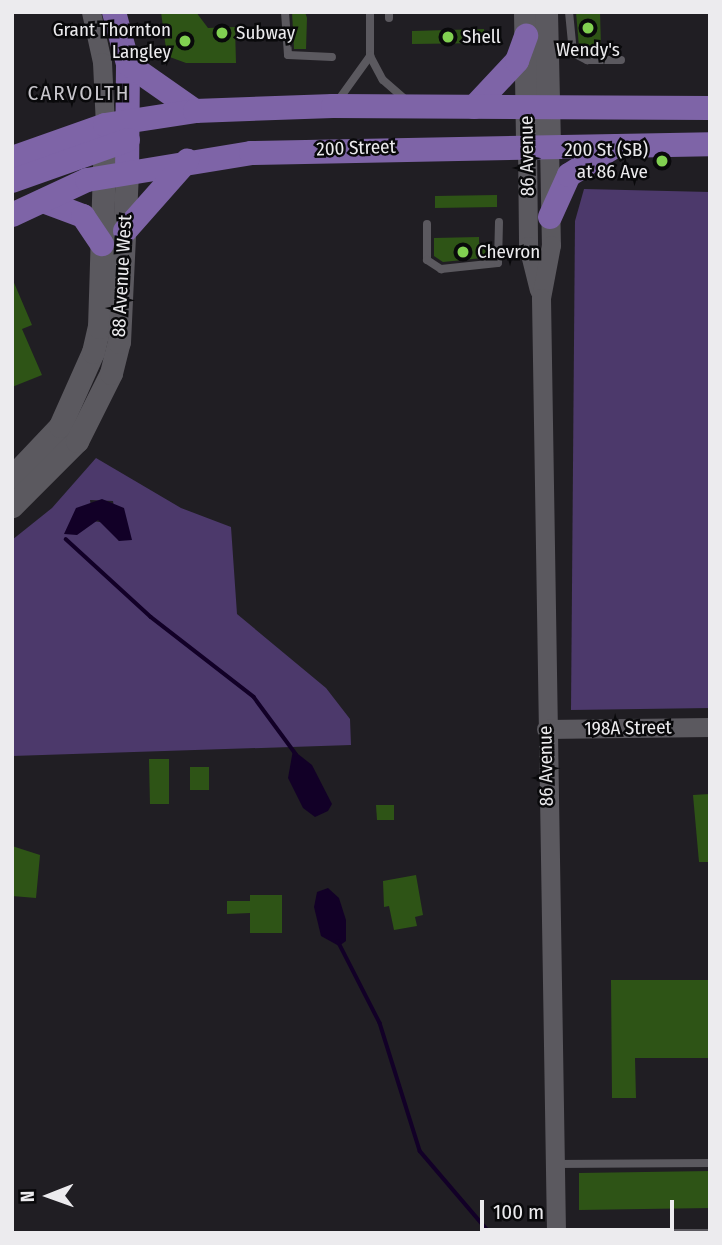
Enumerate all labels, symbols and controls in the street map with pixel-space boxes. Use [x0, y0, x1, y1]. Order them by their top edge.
place label: Grant Thornton Langley [53, 19, 171, 63]
marker: Wendy's [580, 20, 596, 36]
place label: Subway [236, 22, 295, 44]
marker: Subway [214, 25, 230, 41]
place label: Shell [462, 26, 501, 48]
marker: Shell [440, 29, 456, 45]
marker: Grant Thornton Langley [177, 33, 193, 49]
place label: Wendy's [556, 39, 620, 61]
district label: CARVOLTH [29, 80, 129, 106]
street label: 86 Avenue [515, 116, 539, 196]
street label: 200 Street [316, 135, 396, 161]
place label: 200 St (SB) at 86 Ave [564, 139, 648, 183]
marker: 200 St (SB) at 86 Ave [654, 153, 670, 169]
street label: 88 Avenue West [107, 214, 137, 338]
place label: Chevron [477, 241, 540, 263]
marker: Chevron [455, 244, 471, 260]
street label: 198A Street [584, 716, 672, 740]
street label: 86 Avenue [534, 726, 558, 806]
north arrow [14, 1161, 84, 1231]
scale bar [484, 1186, 678, 1230]
text: N [16, 1190, 39, 1202]
text: 100 m [493, 1199, 544, 1225]

